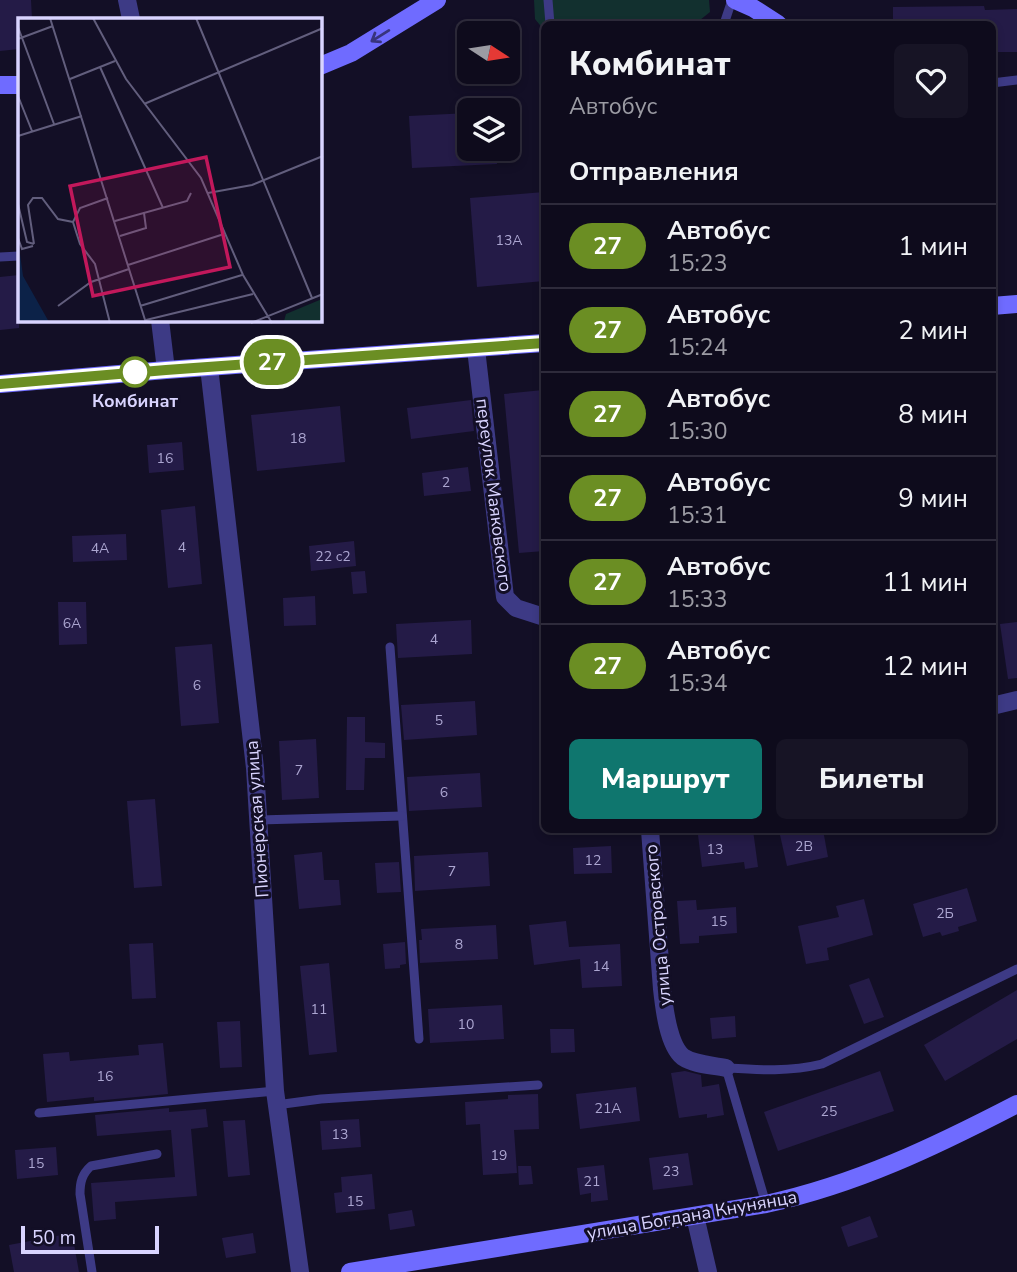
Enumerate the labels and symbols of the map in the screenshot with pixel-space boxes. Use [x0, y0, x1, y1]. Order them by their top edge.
inset map [18, 18, 322, 322]
north arrow [457, 21, 520, 84]
one-way arrow [371, 29, 391, 43]
house number: 13А [495, 231, 523, 250]
line badge: 27 [240, 339, 304, 385]
marker: Комбинат [120, 357, 150, 387]
place label: Комбинат [92, 389, 178, 413]
street label: переулок Маяковского [470, 397, 518, 593]
house number: 18 [290, 429, 306, 448]
house number: 16 [157, 449, 173, 468]
house number: 2 [442, 473, 450, 492]
house number: 4 [178, 538, 186, 557]
house number: 4А [91, 539, 109, 558]
house number: 22 с2 [315, 547, 351, 566]
house number: 6А [63, 614, 81, 633]
house number: 4 [430, 630, 438, 649]
house number: 6 [193, 676, 201, 695]
house number: 5 [435, 711, 443, 730]
street label: Пионерская улица [240, 740, 274, 898]
house number: 7 [295, 761, 303, 780]
house number: 6 [440, 783, 448, 802]
house number: 2В [795, 837, 813, 856]
house number: 13 [707, 840, 723, 859]
street label: улица Островского [639, 843, 677, 1007]
house number: 12 [585, 851, 601, 870]
house number: 7 [448, 862, 456, 881]
house number: 2Б [936, 904, 954, 923]
house number: 15 [711, 912, 727, 931]
house number: 8 [455, 935, 463, 954]
house number: 14 [593, 957, 609, 976]
house number: 11 [311, 1000, 327, 1019]
house number: 10 [458, 1015, 474, 1034]
house number: 16 [97, 1067, 113, 1086]
house number: 21А [594, 1099, 622, 1118]
house number: 25 [821, 1102, 837, 1121]
house number: 13 [332, 1125, 348, 1144]
house number: 19 [491, 1146, 507, 1165]
house number: 15 [28, 1154, 44, 1173]
house number: 23 [663, 1162, 679, 1181]
house number: 21 [584, 1172, 600, 1191]
street label: улица Богдана Кнунянца [585, 1185, 799, 1245]
house number: 15 [347, 1192, 363, 1211]
scale bar [21, 1223, 159, 1255]

